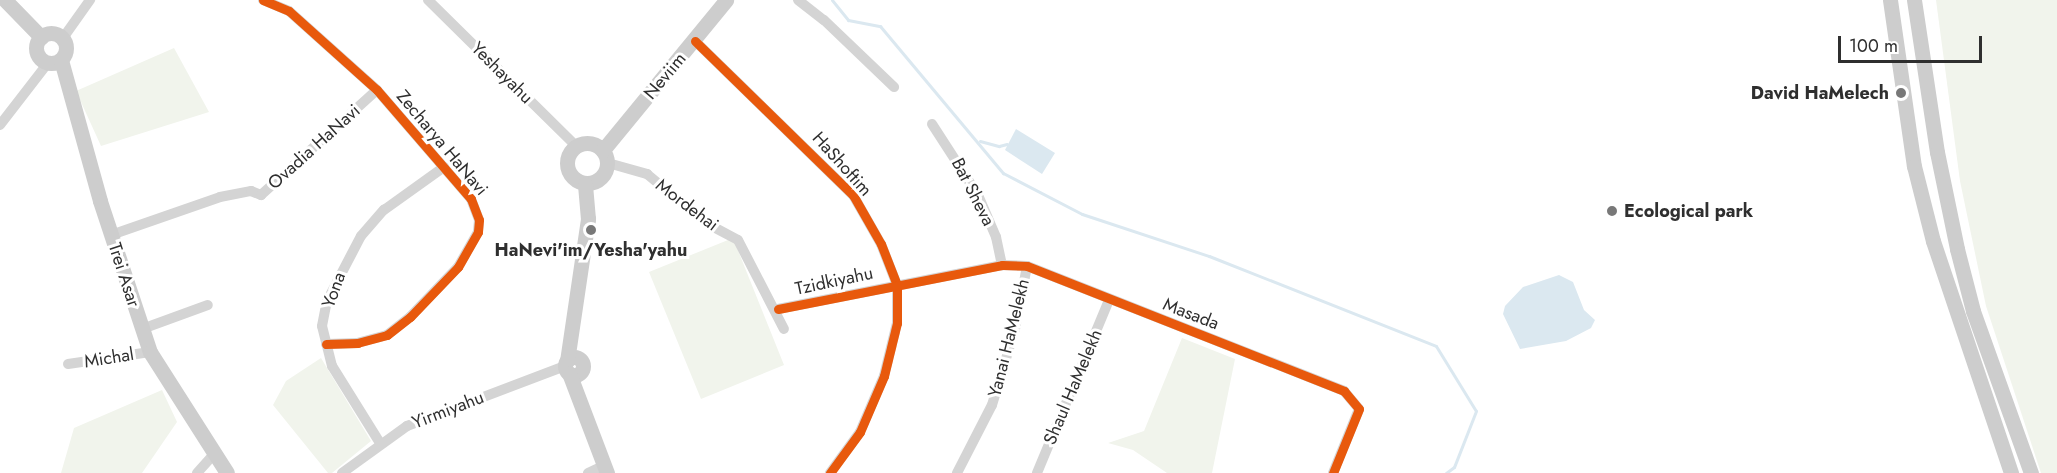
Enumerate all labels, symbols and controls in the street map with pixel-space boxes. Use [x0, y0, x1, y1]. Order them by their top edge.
scale bar [1841, 24, 1985, 62]
text: 100 m [1849, 33, 1898, 59]
street label: Yeshayahu [467, 38, 537, 108]
street label: Neviim [639, 48, 691, 104]
place label: David HaMelech [1751, 82, 1889, 104]
street label: Zecharya HaNavi [392, 86, 492, 200]
marker: David HaMelech [1894, 86, 1908, 100]
street label: Ovadia HaNavi [263, 100, 365, 194]
street label: HaShoftim [808, 127, 876, 201]
street label: Bat Sheva [947, 154, 999, 230]
street label: Mordehai [651, 174, 723, 236]
place label: Ecological park [1624, 200, 1753, 222]
marker: Ecological park [1605, 204, 1619, 218]
marker: HaNevi'im/Yesha'yahu [584, 223, 598, 237]
place label: HaNevi'im/Yesha'yahu [495, 239, 687, 261]
street label: Trei Asar [104, 240, 144, 310]
street label: Tzidkiyahu [793, 262, 875, 300]
street label: Yona [318, 269, 350, 311]
street label: Yanai HaMelekh [984, 277, 1034, 399]
street label: Masada [1160, 294, 1222, 334]
street label: Shaul HaMelekh [1039, 326, 1107, 448]
street label: Michal [83, 343, 135, 373]
street label: Yirmiyahu [409, 386, 487, 434]

